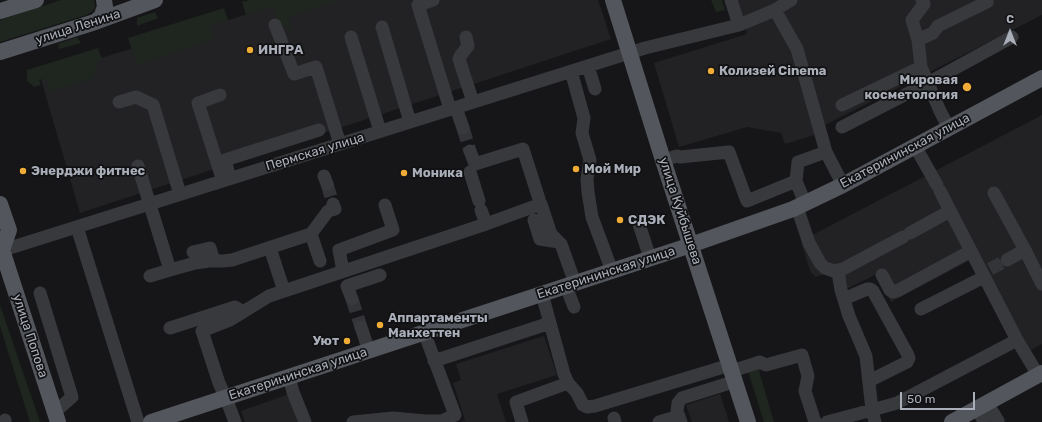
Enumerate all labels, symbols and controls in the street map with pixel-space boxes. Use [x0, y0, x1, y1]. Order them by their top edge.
street label: улица Ленина [34, 6, 122, 48]
north arrow [990, 12, 1030, 52]
text: С [1006, 13, 1014, 26]
place label: ИНГРА [258, 42, 303, 58]
marker: ИНГРА [245, 45, 255, 55]
place label: Колизей Cinema [719, 63, 827, 79]
marker: Колизей Cinema [706, 66, 716, 76]
place label: Мировая косметология [865, 72, 958, 103]
marker: Мировая косметология [961, 81, 973, 93]
street label: Екатерининская улица [838, 110, 972, 192]
street label: Пермская улица [264, 130, 366, 174]
street label: улица Куйбышева [655, 155, 705, 267]
place label: Мой Мир [584, 161, 641, 177]
place label: Энерджи фитнес [31, 163, 145, 179]
marker: Мой Мир [571, 164, 581, 174]
place label: Моника [412, 165, 463, 181]
marker: Энерджи фитнес [18, 166, 28, 176]
marker: Моника [399, 168, 409, 178]
place label: СДЭК [628, 212, 665, 228]
marker: СДЭК [615, 215, 625, 225]
street label: Екатерининская улица [535, 243, 677, 303]
street label: улица Попова [9, 292, 51, 380]
place label: Аппартаменты Манхеттен [388, 310, 488, 341]
marker: Аппартаменты Манхеттен [375, 320, 385, 330]
place label: Уют [313, 333, 339, 349]
marker: Уют [342, 336, 352, 346]
street label: Екатерининская улица [227, 344, 369, 404]
scale bar [902, 384, 977, 410]
text: 50 m [907, 392, 935, 406]

